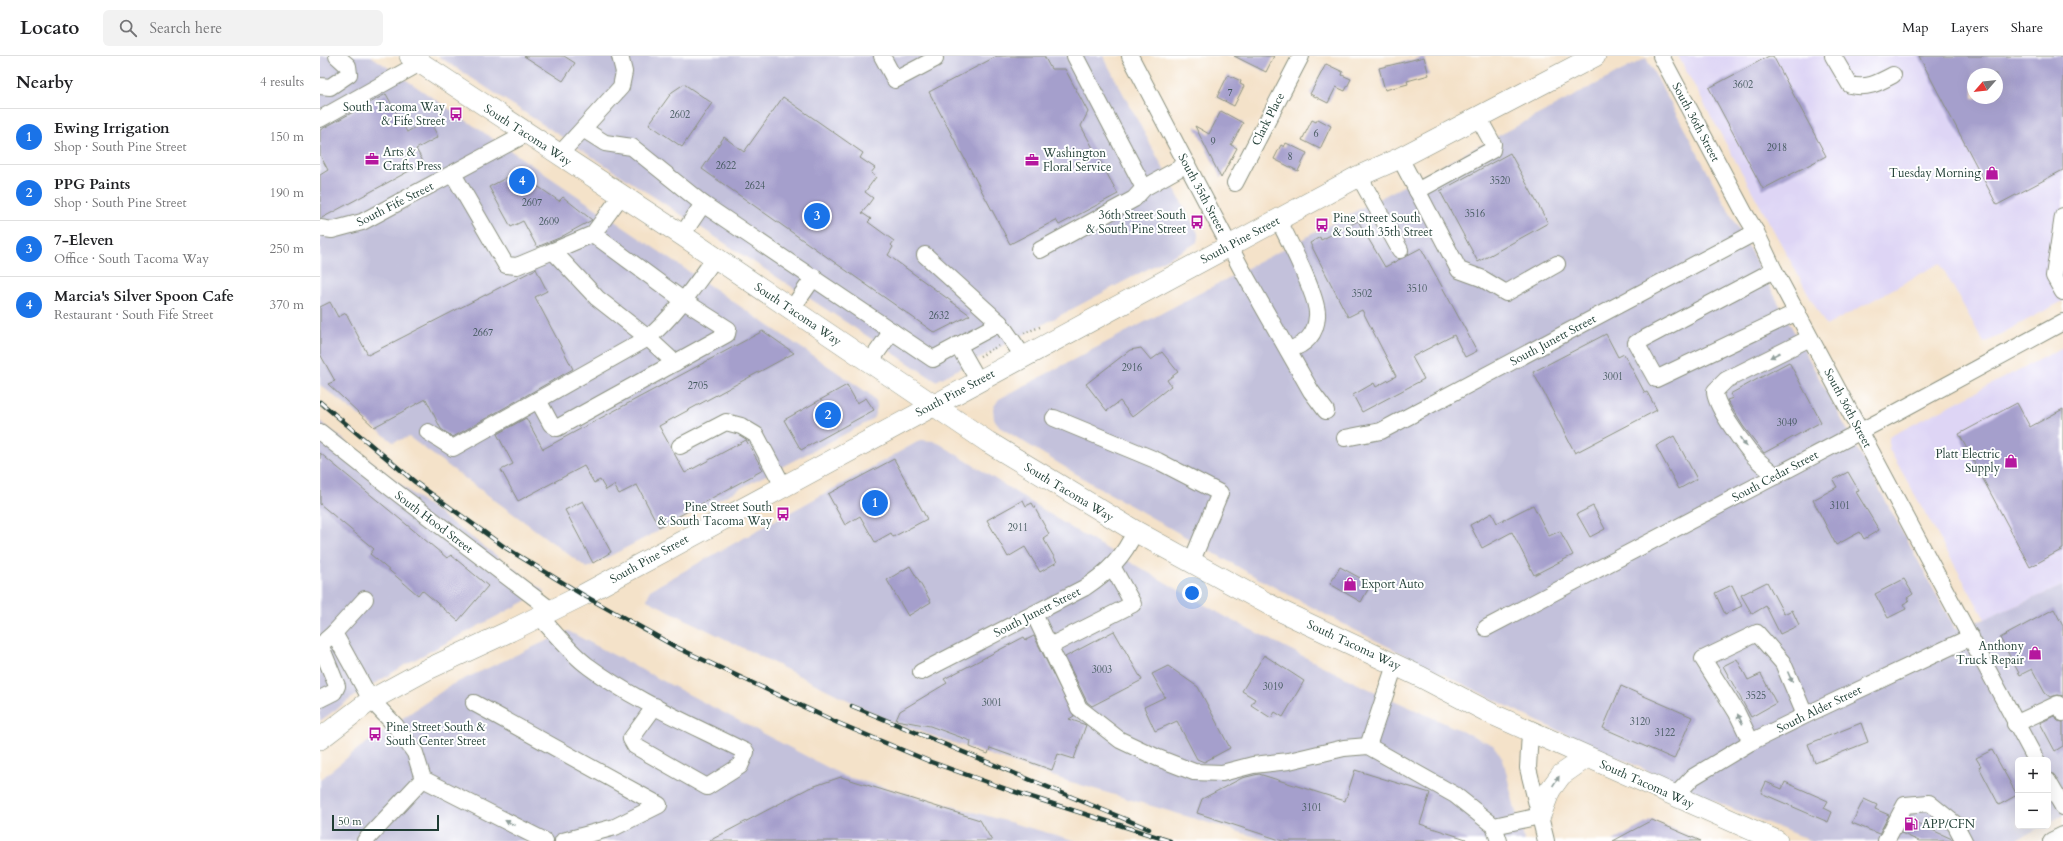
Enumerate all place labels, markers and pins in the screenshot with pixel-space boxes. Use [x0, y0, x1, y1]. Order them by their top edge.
place label: South Tacoma Way & Fife Street [343, 99, 446, 129]
bus stop icon: South Tacoma Way & Fife Street [448, 106, 464, 122]
place label: Arts & Crafts Press [383, 144, 441, 174]
place label: Washington Floral Service [1042, 145, 1111, 175]
office icon: Arts & Crafts Press [364, 151, 380, 167]
office icon: Washington Floral Service [1024, 152, 1040, 168]
place label: Tuesday Morning [1889, 165, 1981, 181]
shop icon: Tuesday Morning [1984, 165, 2000, 181]
pin: 4 [509, 166, 535, 196]
pin: 3 [804, 201, 830, 231]
place label: 36th Street South & South Pine Street [1086, 207, 1186, 237]
place label: Pine Street South & South 35th Street [1333, 210, 1433, 240]
bus stop icon: 36th Street South & South Pine Street [1189, 214, 1205, 230]
bus stop icon: Pine Street South & South 35th Street [1314, 217, 1330, 233]
pin: 2 [815, 400, 841, 430]
place label: Platt Electric Supply [1935, 446, 2001, 476]
shop icon: Platt Electric Supply [2003, 453, 2019, 469]
pin: 1 [862, 488, 888, 518]
place label: Pine Street South & South Tacoma Way [658, 499, 773, 529]
bus stop icon: Pine Street South & South Tacoma Way [775, 506, 791, 522]
shop icon: Export Auto [1342, 576, 1358, 592]
place label: Export Auto [1361, 576, 1425, 592]
place label: Anthony Truck Repair [1956, 638, 2025, 668]
shop icon: Anthony Truck Repair [2027, 645, 2043, 661]
place label: Pine Street South & South Center Street [386, 719, 486, 749]
bus stop icon: Pine Street South & South Center Street [367, 726, 383, 742]
fuel station icon: APP/CFN [1903, 816, 1919, 832]
place label: APP/CFN [1922, 816, 1976, 832]

